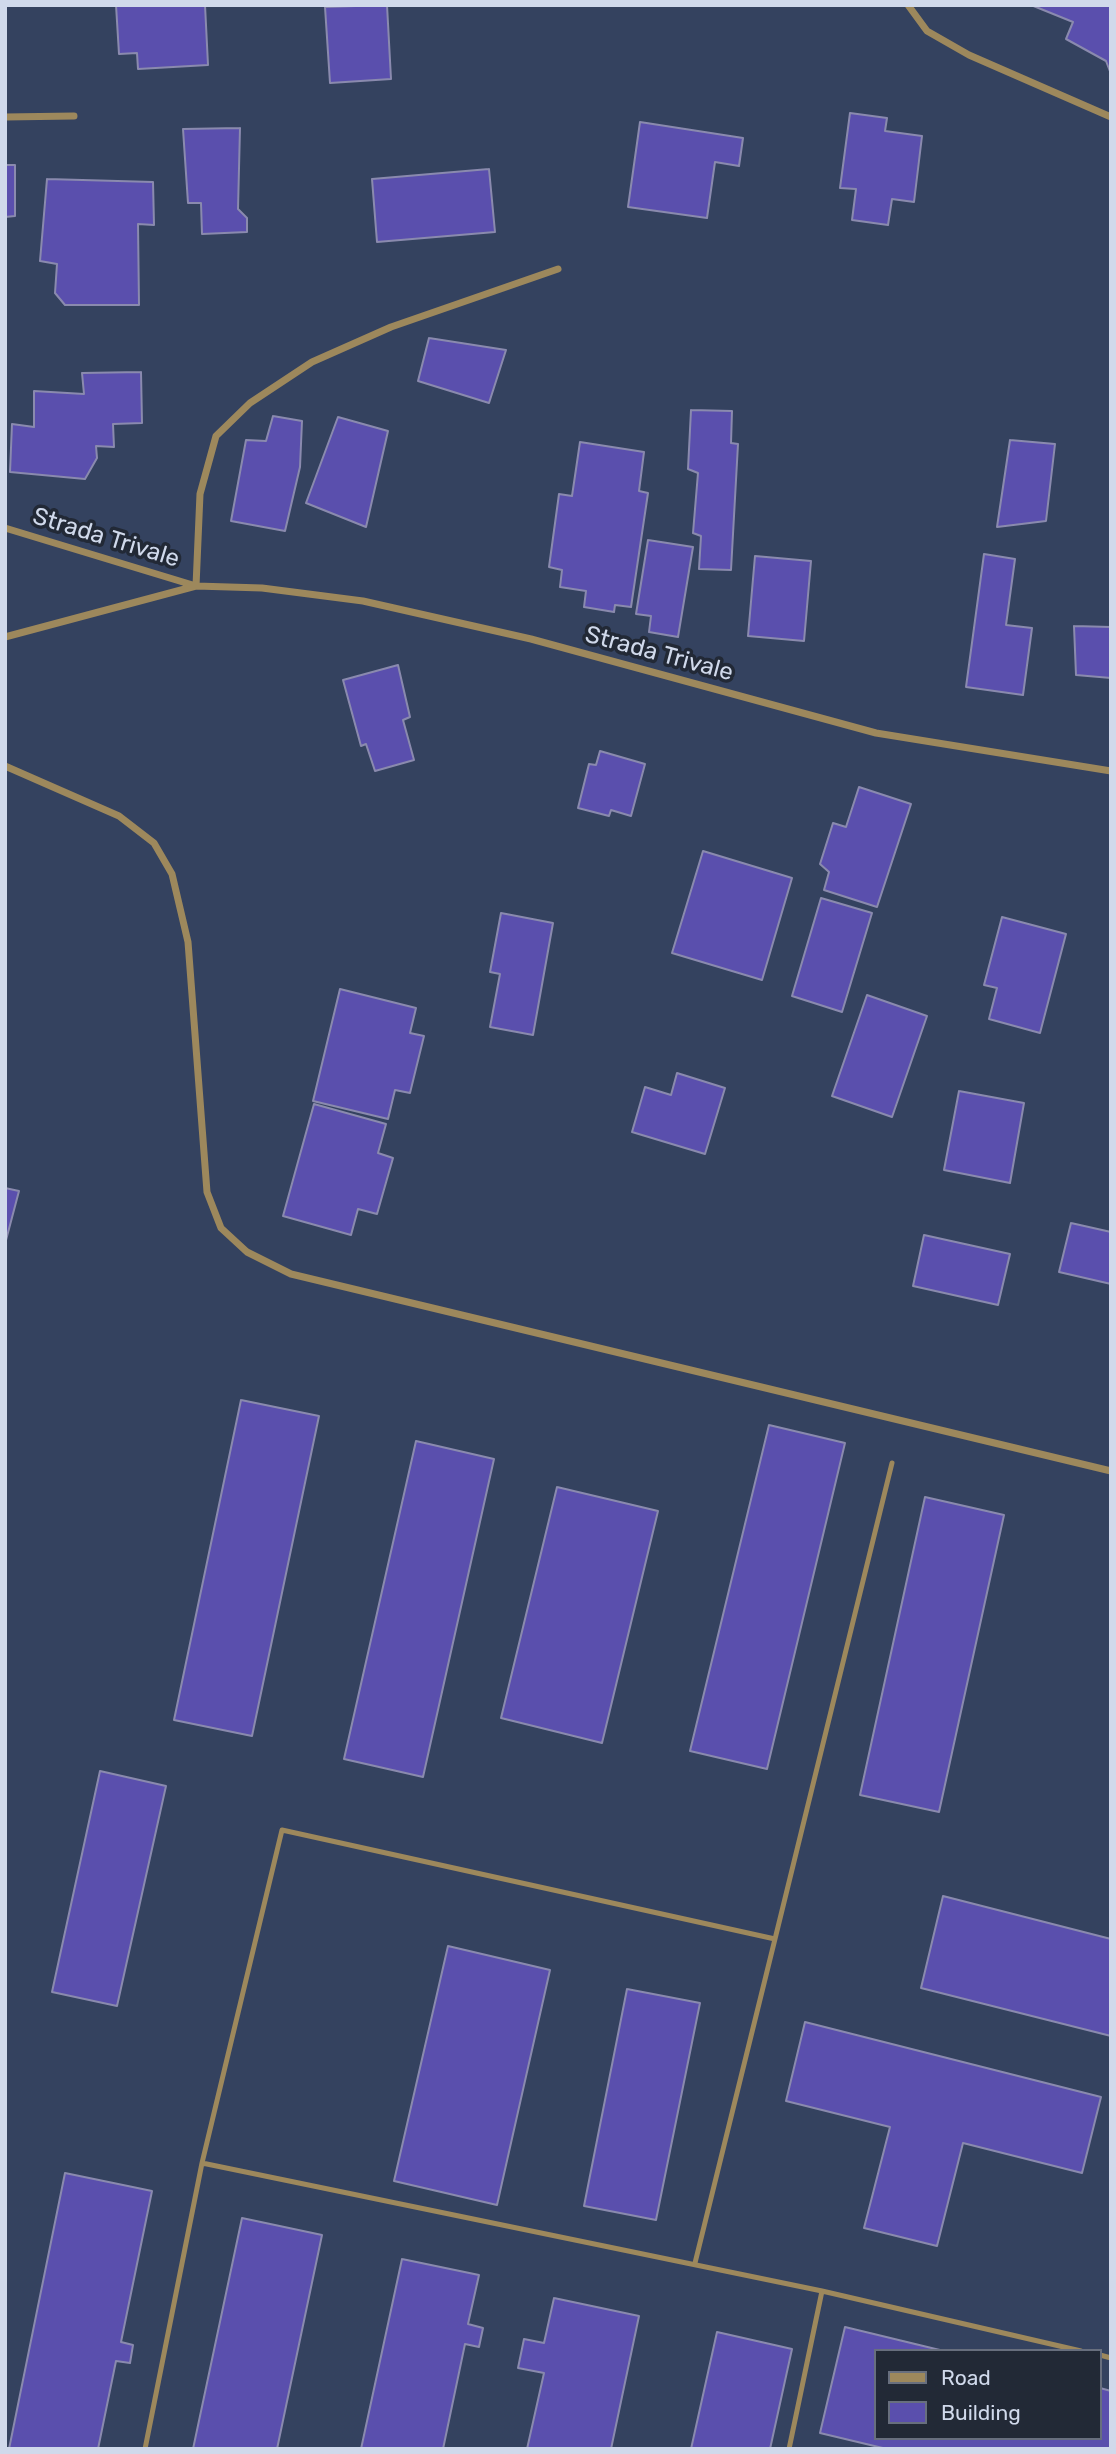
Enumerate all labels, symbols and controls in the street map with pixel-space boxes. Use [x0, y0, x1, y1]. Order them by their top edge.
street label: Strada Trivale [29, 502, 183, 574]
street label: Strada Trivale [582, 620, 736, 688]
legend [874, 2349, 1102, 2440]
text: Road [941, 2365, 991, 2390]
text: Building [941, 2400, 1021, 2425]

